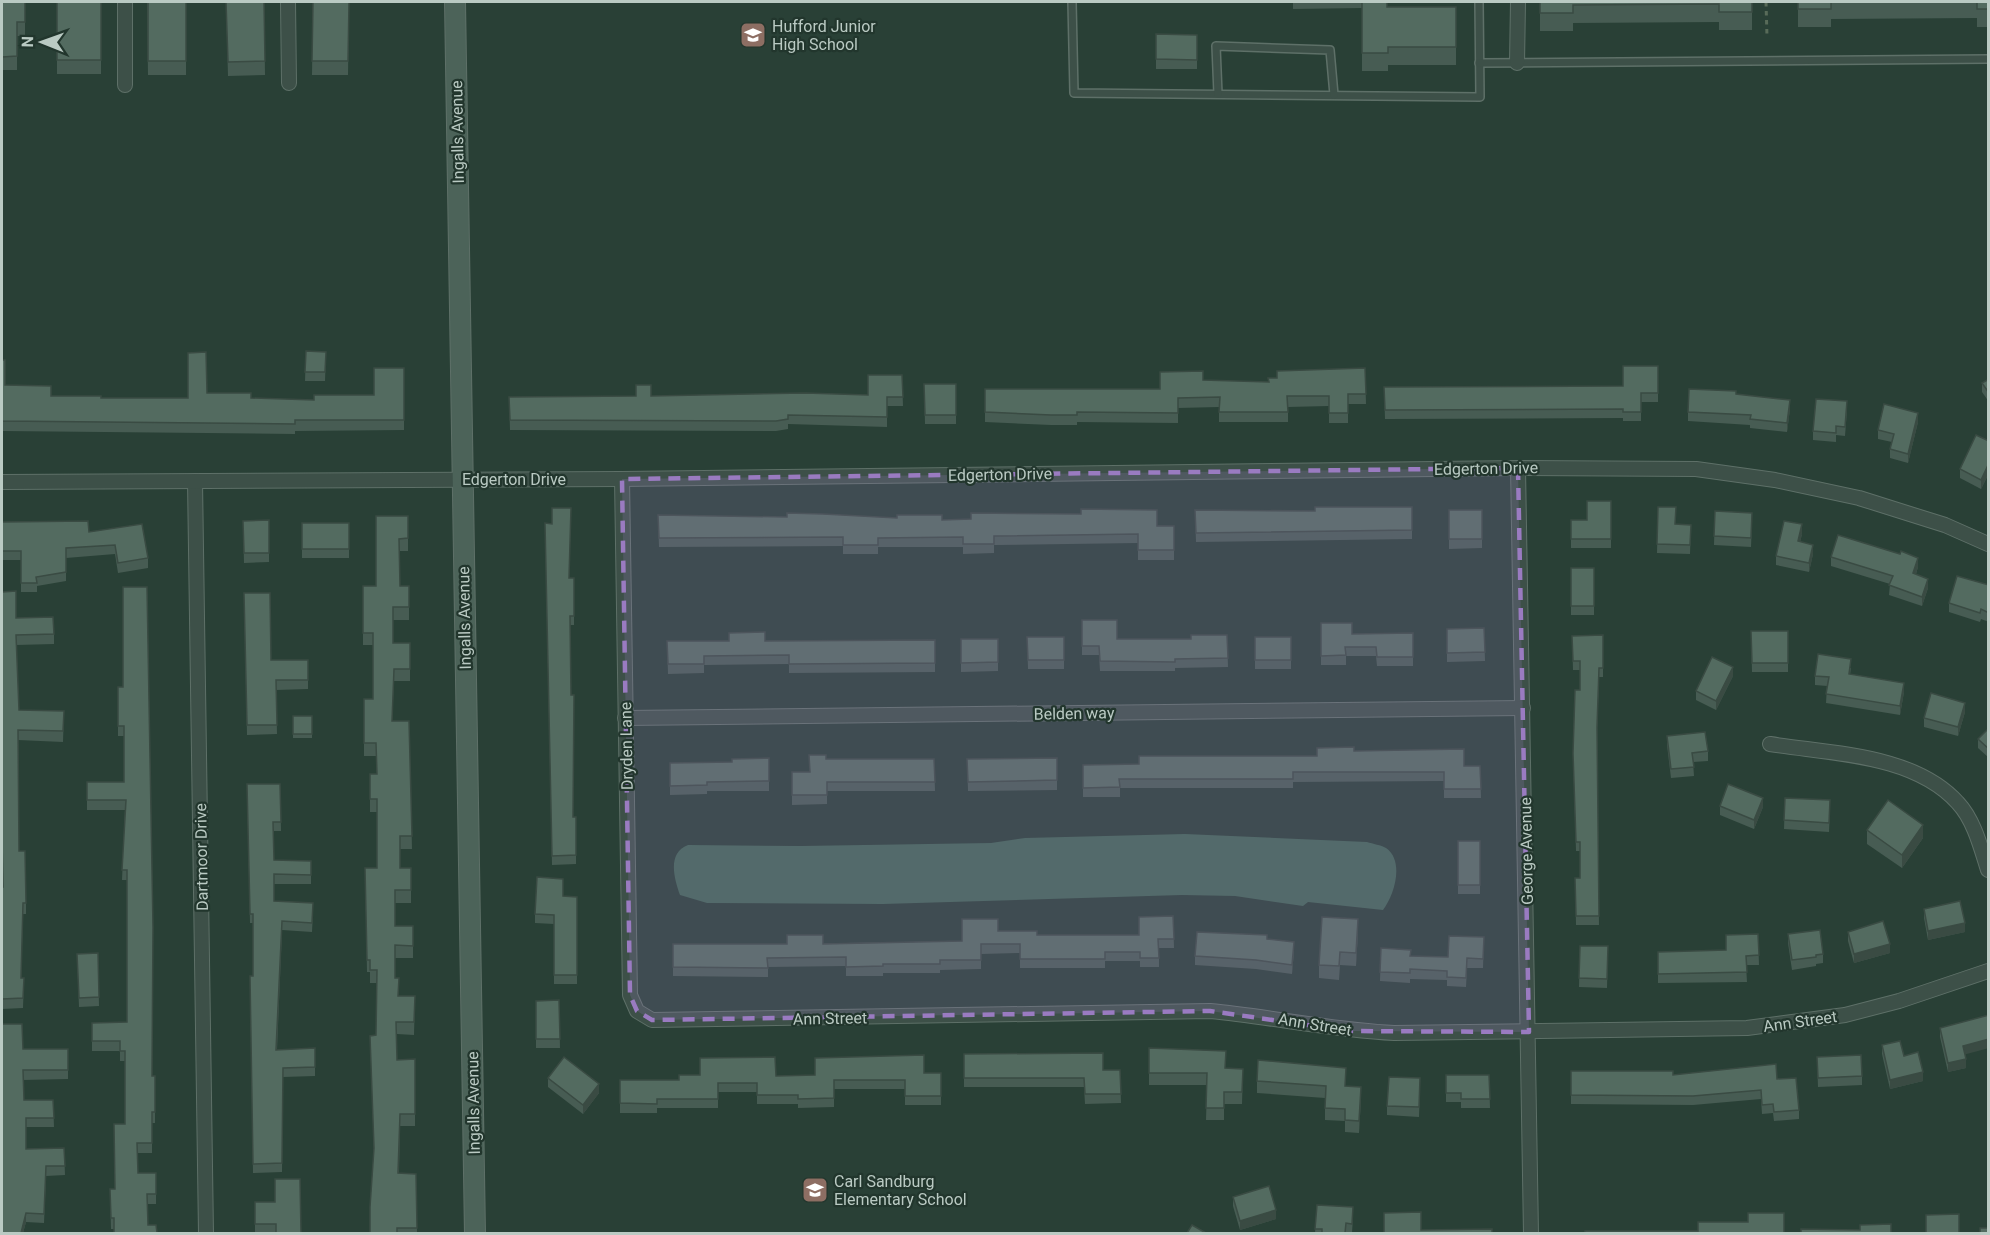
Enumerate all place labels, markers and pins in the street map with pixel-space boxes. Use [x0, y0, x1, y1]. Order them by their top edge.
place label: Hufford Junior High School [772, 17, 876, 54]
school or university icon: Hufford Junior High School [738, 20, 768, 50]
place label: Carl Sandburg Elementary School [834, 1172, 967, 1209]
school or university icon: Carl Sandburg Elementary School [800, 1175, 830, 1205]

